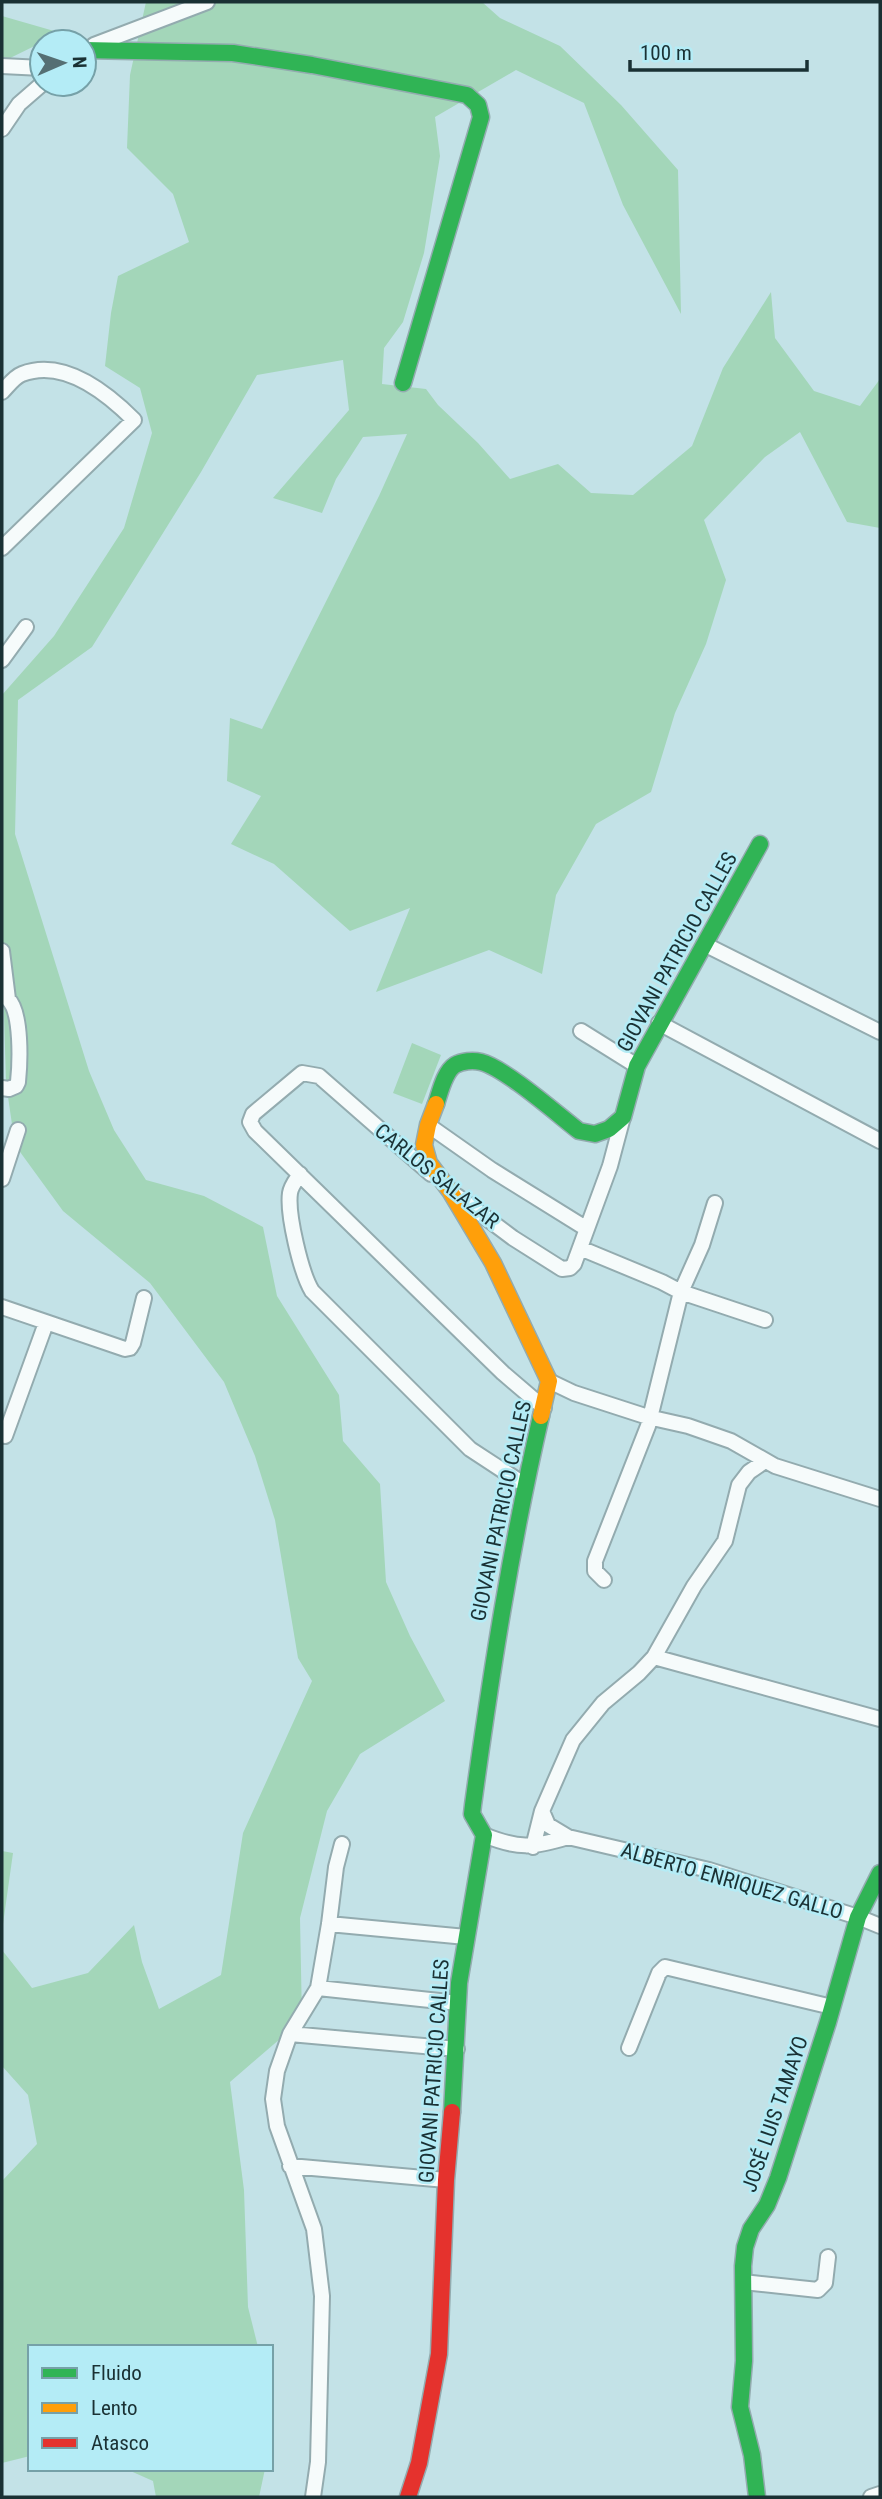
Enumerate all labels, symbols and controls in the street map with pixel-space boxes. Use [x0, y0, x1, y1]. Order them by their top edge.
north arrow [28, 28, 98, 98]
scale bar [630, 28, 807, 72]
text: 100 m [640, 41, 692, 65]
text: N [68, 56, 91, 69]
street label: GIOVANI PATRICIO CALLES [612, 848, 742, 1056]
street label: CARLOS SALAZAR [370, 1119, 504, 1233]
street label: GIOVANI PATRICIO CALLES [466, 1399, 536, 1623]
street label: ALBERTO ENRIQUEZ GALLO [618, 1838, 846, 1924]
street label: GIOVANI PATRICIO CALLES [414, 1958, 454, 2184]
street label: JOSÉ LUIS TAMAYO [737, 2033, 813, 2195]
legend [28, 2345, 273, 2471]
text: Fluido [91, 2361, 142, 2385]
text: Lento [91, 2396, 138, 2420]
text: Atasco [91, 2431, 149, 2455]

